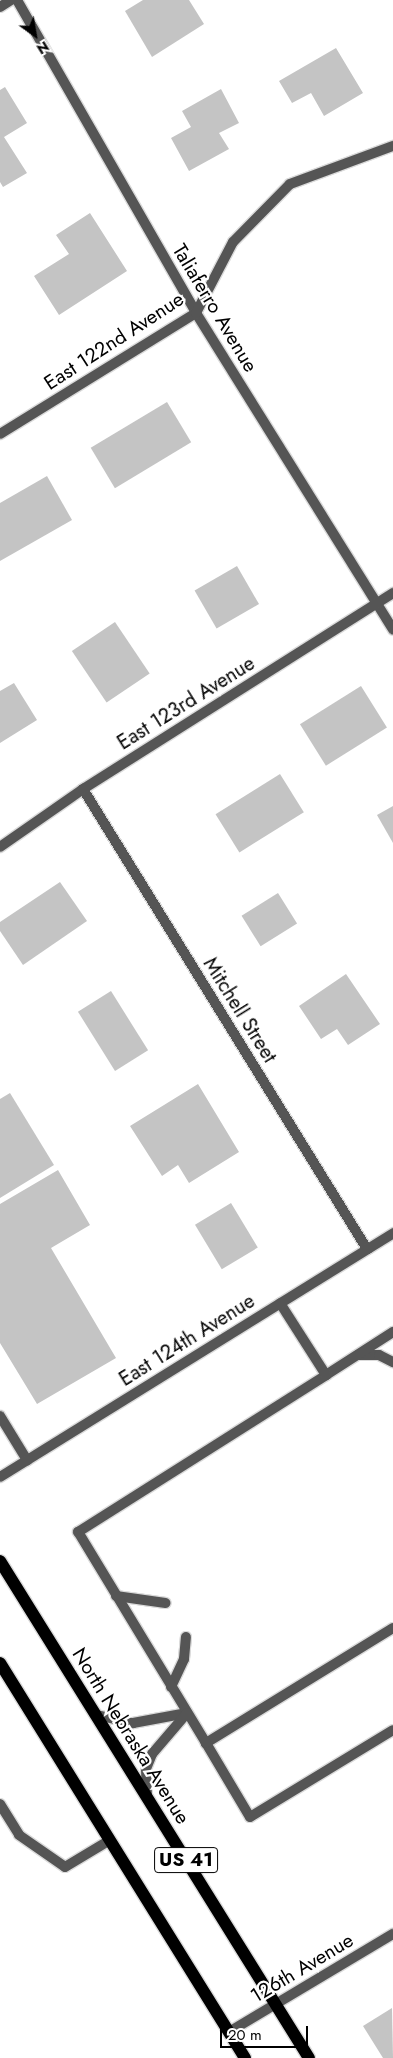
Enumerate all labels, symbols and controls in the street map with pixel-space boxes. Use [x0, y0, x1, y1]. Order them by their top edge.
north arrow [10, 10, 60, 60]
text: N [33, 36, 53, 59]
street label: Taliaferro Avenue [167, 240, 263, 376]
street label: East 122nd Avenue [40, 287, 188, 395]
street label: East 123rd Avenue [113, 651, 259, 755]
street label: Mitchell Street [198, 953, 282, 1067]
street label: East 124th Avenue [115, 1289, 259, 1391]
street label: North Nebraska Avenue [67, 1644, 195, 1828]
road number: US 41 [154, 1844, 218, 1876]
street label: 126th Avenue [246, 1928, 358, 2008]
scale bar [223, 2016, 310, 2048]
text: 20 m [228, 2024, 262, 2046]

